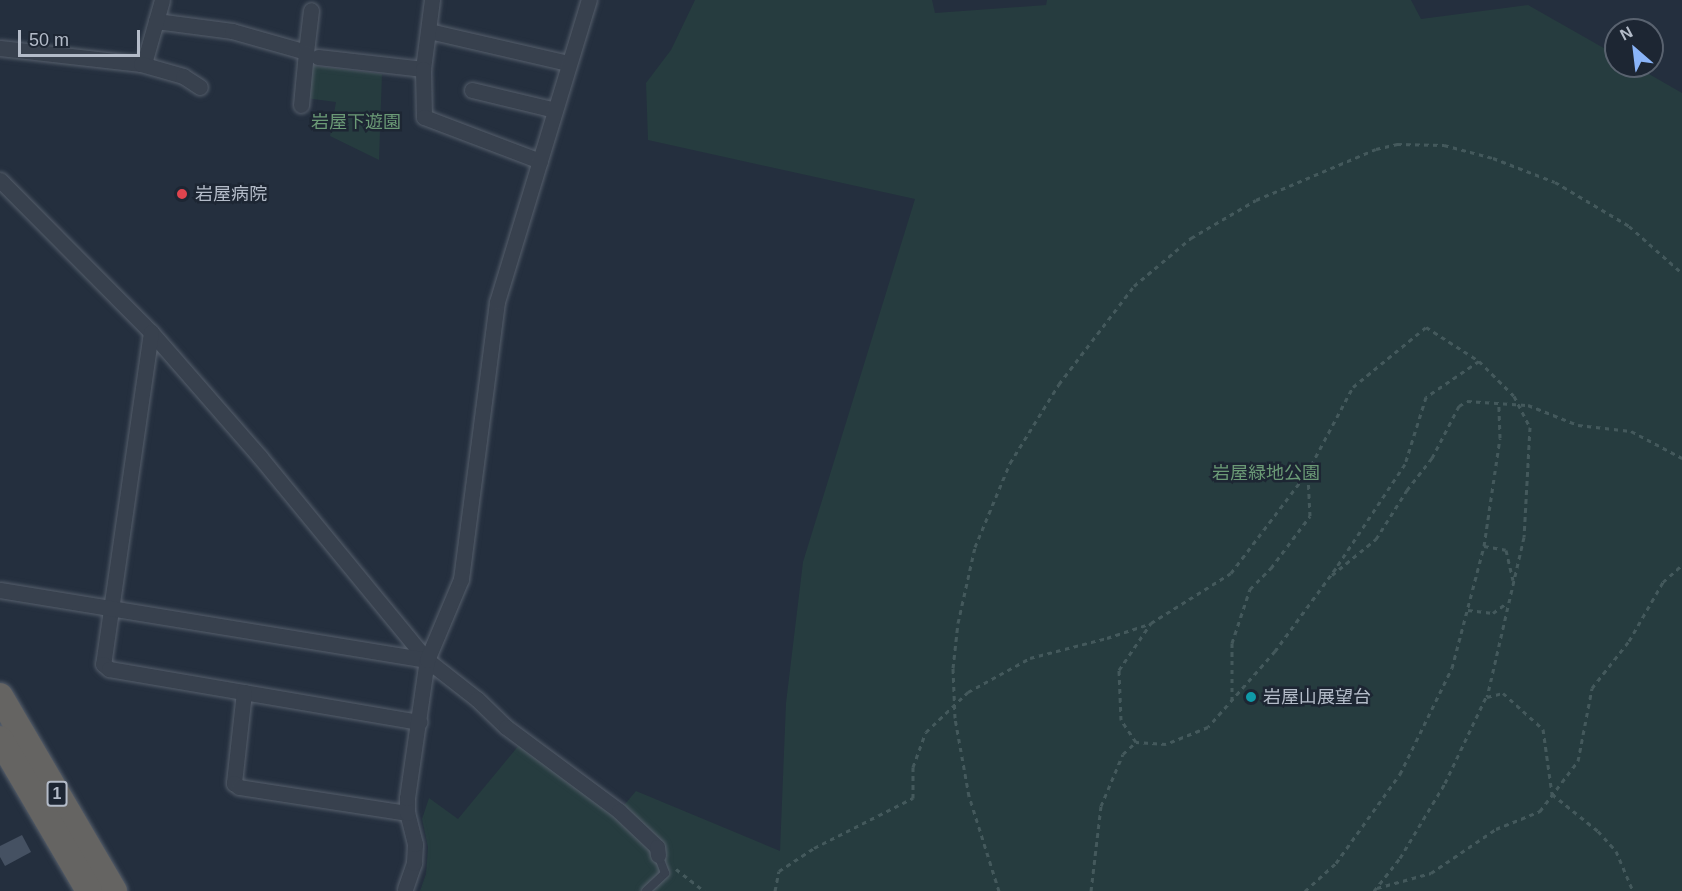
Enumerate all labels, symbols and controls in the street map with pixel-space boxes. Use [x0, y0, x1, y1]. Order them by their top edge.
scale bar [21, 18, 142, 56]
north arrow [1604, 18, 1664, 78]
text: N [1617, 23, 1635, 44]
text: 50 m [29, 30, 69, 50]
park label: 岩屋下遊園 [311, 111, 401, 133]
place label: 岩屋病院 [195, 183, 267, 205]
marker: 岩屋病院 [173, 185, 191, 203]
park label: 岩屋緑地公園 [1212, 462, 1320, 484]
place label: 岩屋山展望台 [1263, 686, 1371, 708]
marker: 岩屋山展望台 [1244, 690, 1258, 704]
road number: 1 [46, 781, 68, 807]

